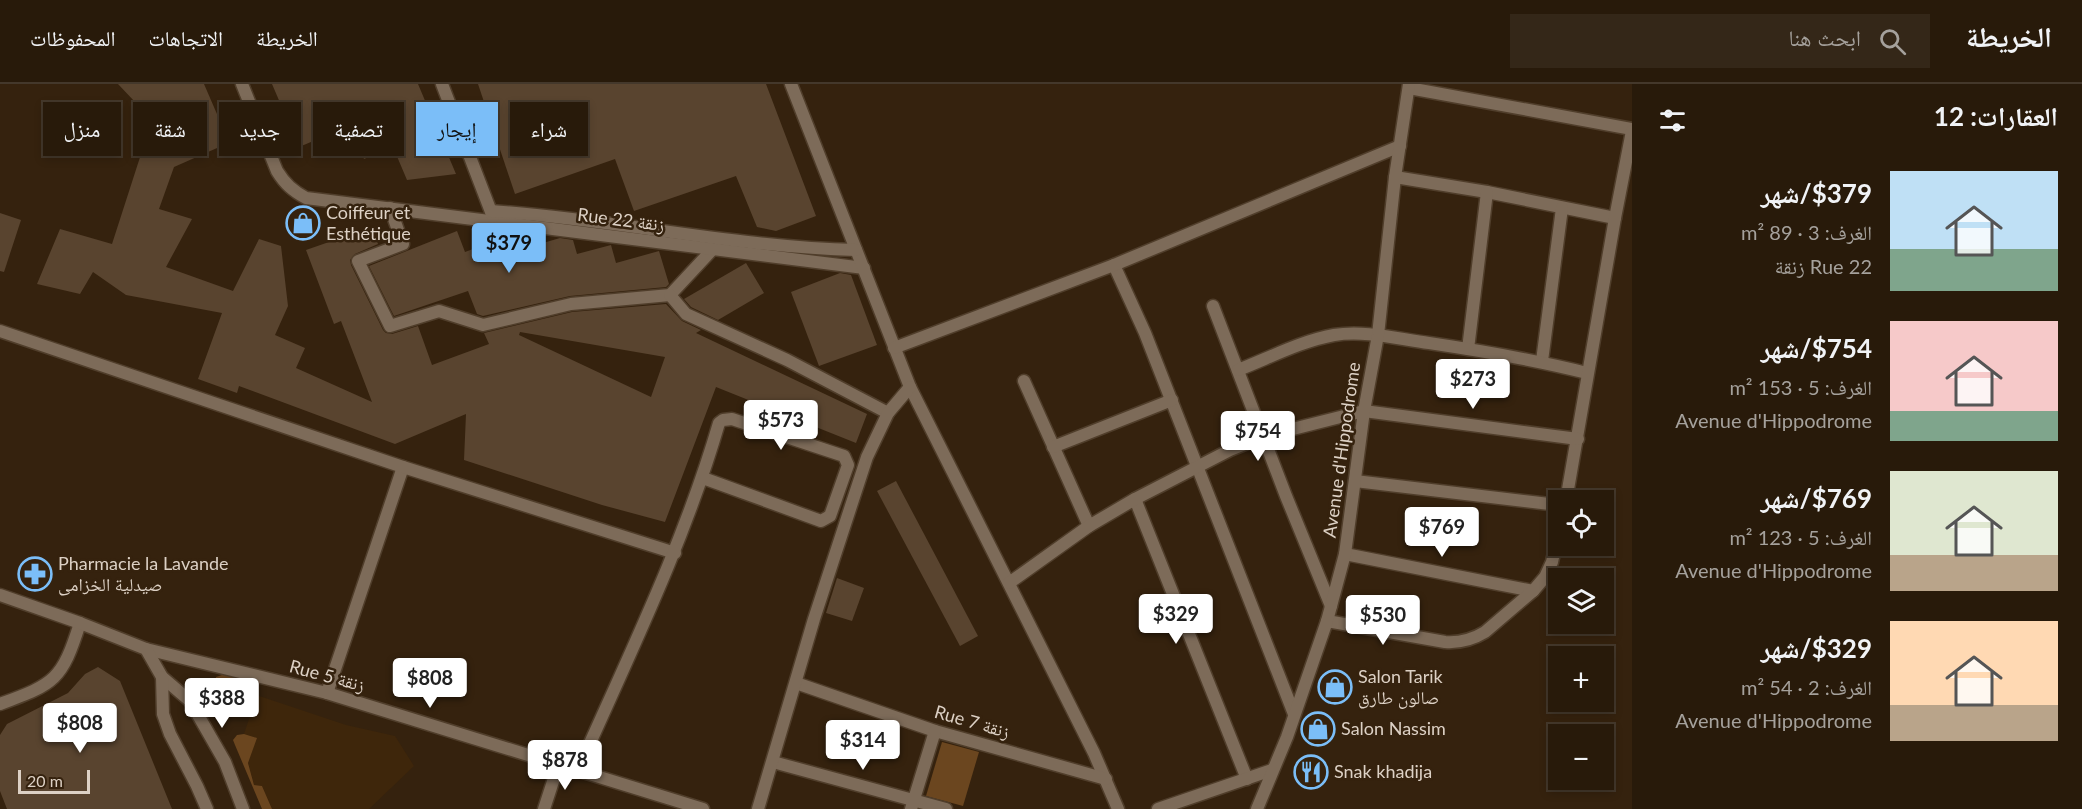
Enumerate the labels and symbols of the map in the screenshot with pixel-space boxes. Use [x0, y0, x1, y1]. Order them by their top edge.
place label: Coiffeur et Esthétique [326, 201, 411, 244]
street label: Rue 22 زنقة [576, 203, 666, 235]
shop icon: Coiffeur et Esthétique [285, 205, 321, 241]
pin: $379 [473, 223, 545, 274]
pin: $273 [1437, 359, 1509, 410]
street label: Avenue d'Hippodrome [1318, 361, 1364, 539]
pin: $573 [745, 400, 817, 451]
pin: $754 [1222, 411, 1294, 462]
pin: $769 [1406, 507, 1478, 558]
place label: Pharmacie la Lavande صيدلية الخزامى [58, 552, 229, 596]
pharmacy icon: Pharmacie la Lavande صيدلية الخزامى [17, 556, 53, 592]
pin: $329 [1140, 594, 1212, 645]
pin: $530 [1347, 595, 1419, 646]
street label: Rue 5 زنقة [287, 654, 367, 696]
pin: $808 [394, 658, 466, 709]
place label: Salon Tarik صالون طارق [1358, 665, 1444, 709]
shop icon: Salon Tarik صالون طارق [1317, 669, 1353, 705]
pin: $388 [186, 678, 258, 729]
street label: Rue 7 زنقة [932, 700, 1012, 742]
pin: $808 [44, 703, 116, 754]
shop icon: Salon Nassim [1300, 711, 1336, 747]
place label: Salon Nassim [1341, 717, 1446, 739]
pin: $314 [827, 720, 899, 771]
pin: $878 [529, 740, 601, 791]
restaurant icon: Snak khadija [1293, 754, 1329, 790]
place label: Snak khadija [1334, 760, 1432, 782]
scale bar [18, 767, 90, 794]

